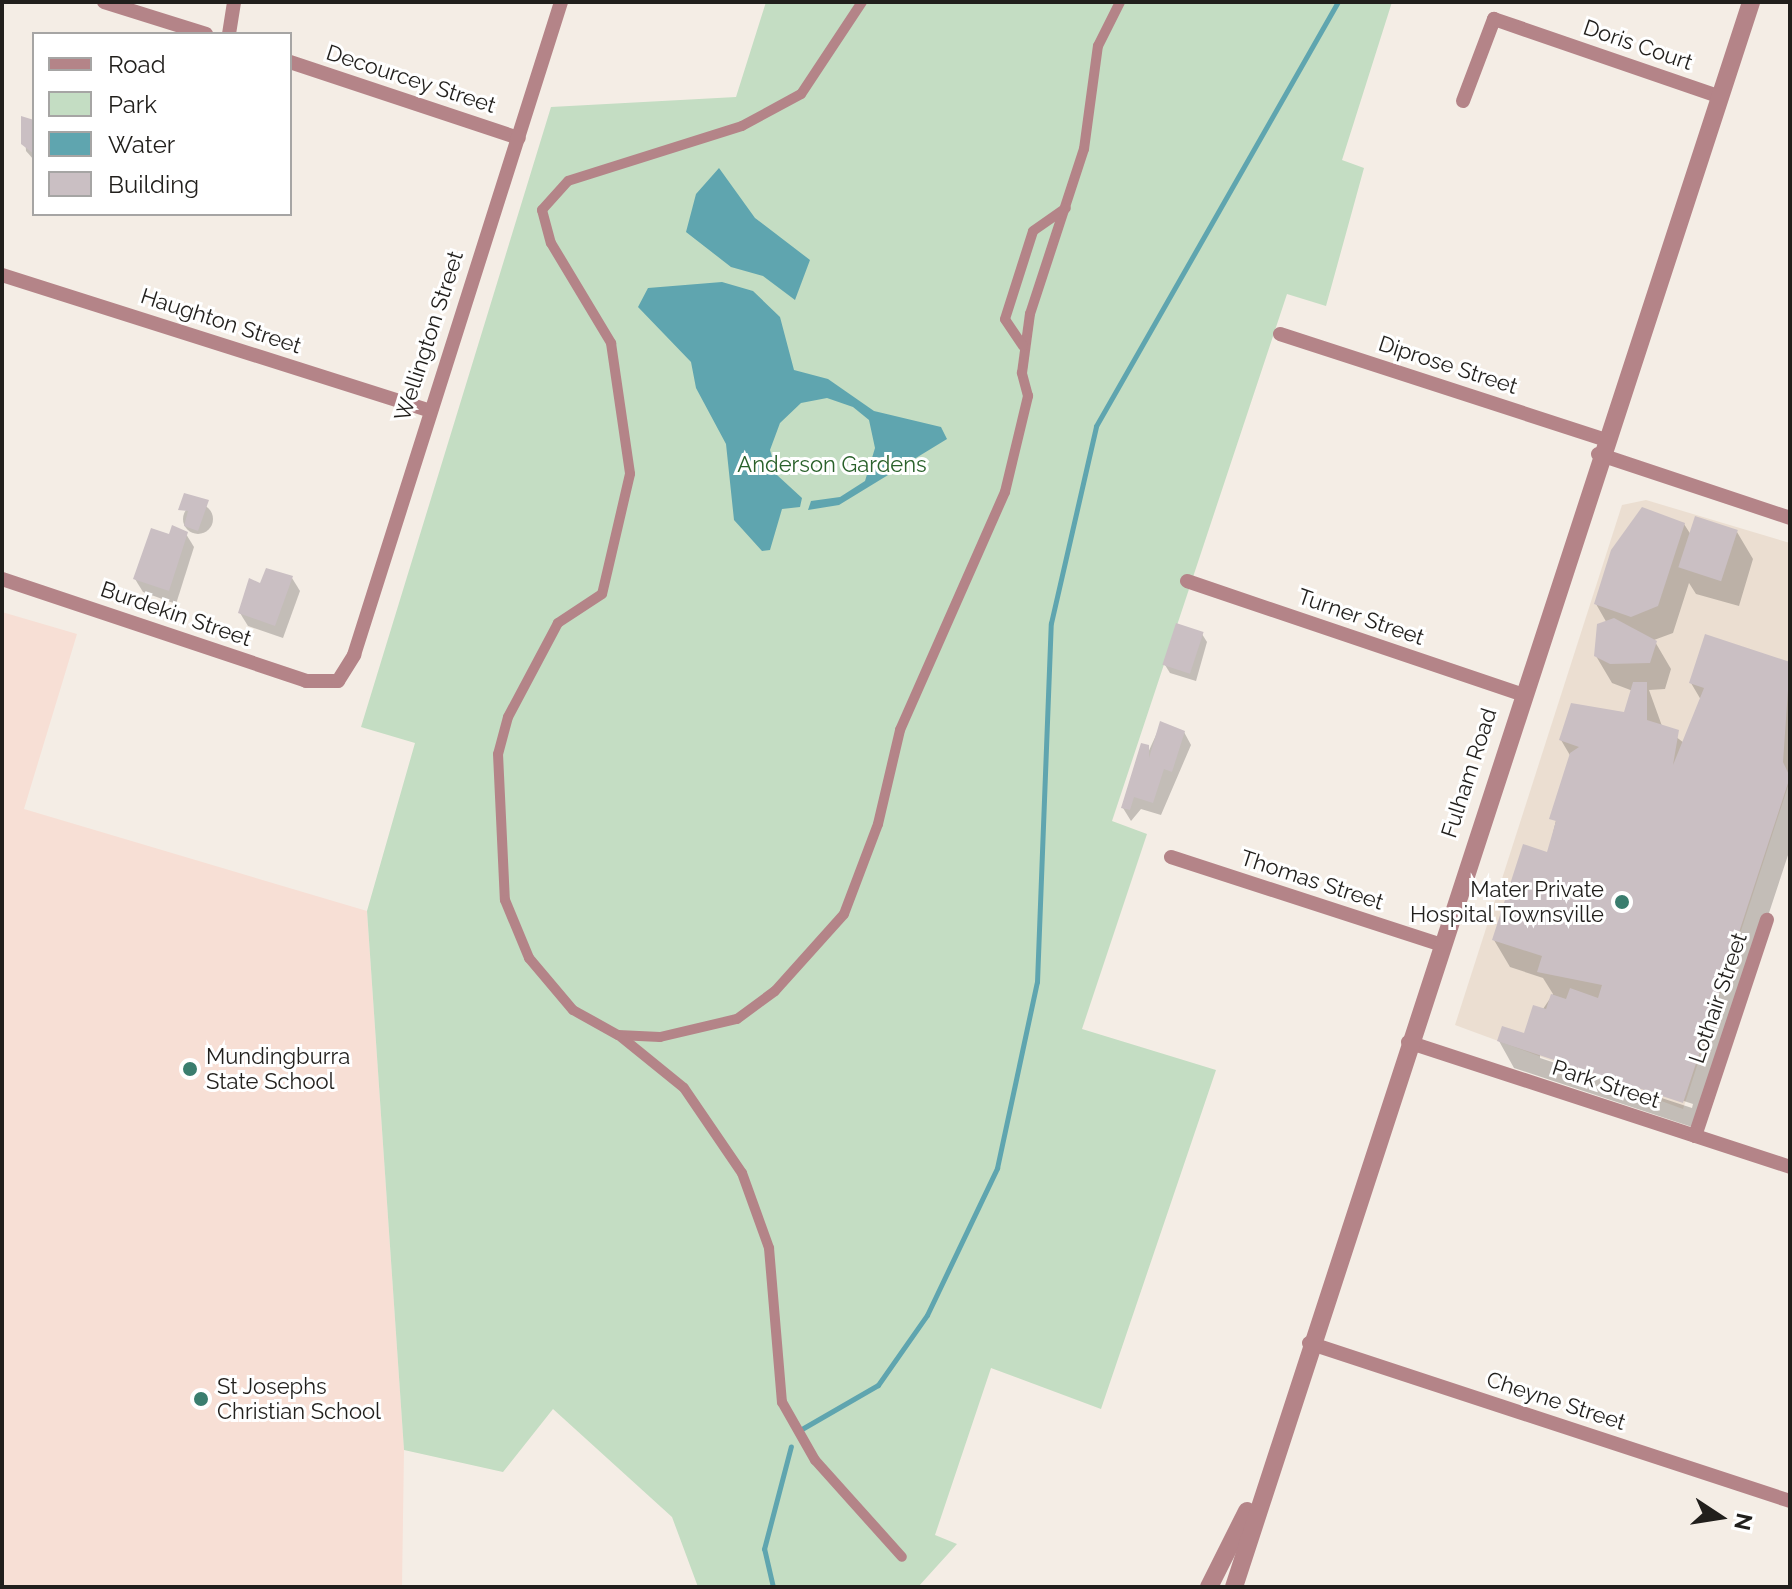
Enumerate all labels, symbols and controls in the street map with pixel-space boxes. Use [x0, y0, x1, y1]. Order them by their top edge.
street label: Doris Court [1580, 14, 1696, 76]
legend [32, 32, 292, 216]
street label: Decourcey Street [323, 39, 499, 119]
text: Road [108, 50, 166, 79]
text: Park [108, 90, 157, 119]
text: Water [108, 130, 175, 159]
text: Building [108, 170, 199, 199]
street label: Wellington Street [389, 248, 469, 424]
street label: Haughton Street [137, 283, 305, 359]
street label: Diprose Street [1375, 330, 1521, 400]
park label: Anderson Gardens [737, 452, 927, 478]
street label: Burdekin Street [97, 576, 255, 652]
street label: Turner Street [1294, 583, 1428, 651]
street label: Fulham Road [1436, 705, 1502, 841]
street label: Thomas Street [1237, 844, 1387, 916]
place label: Mater Private Hospital Townsville [1409, 876, 1604, 928]
marker: Mater Private Hospital Townsville [1611, 891, 1633, 913]
street label: Lothair Street [1683, 929, 1753, 1067]
place label: Mundingburra State School [206, 1043, 350, 1094]
street label: Park Street [1549, 1054, 1663, 1114]
marker: Mundingburra State School [181, 1060, 199, 1078]
street label: Cheyne Street [1483, 1366, 1629, 1436]
place label: St Josephs Christian School [217, 1373, 381, 1424]
marker: St Josephs Christian School [192, 1390, 210, 1408]
north arrow [1680, 1477, 1760, 1557]
text: N [1729, 1511, 1758, 1533]

